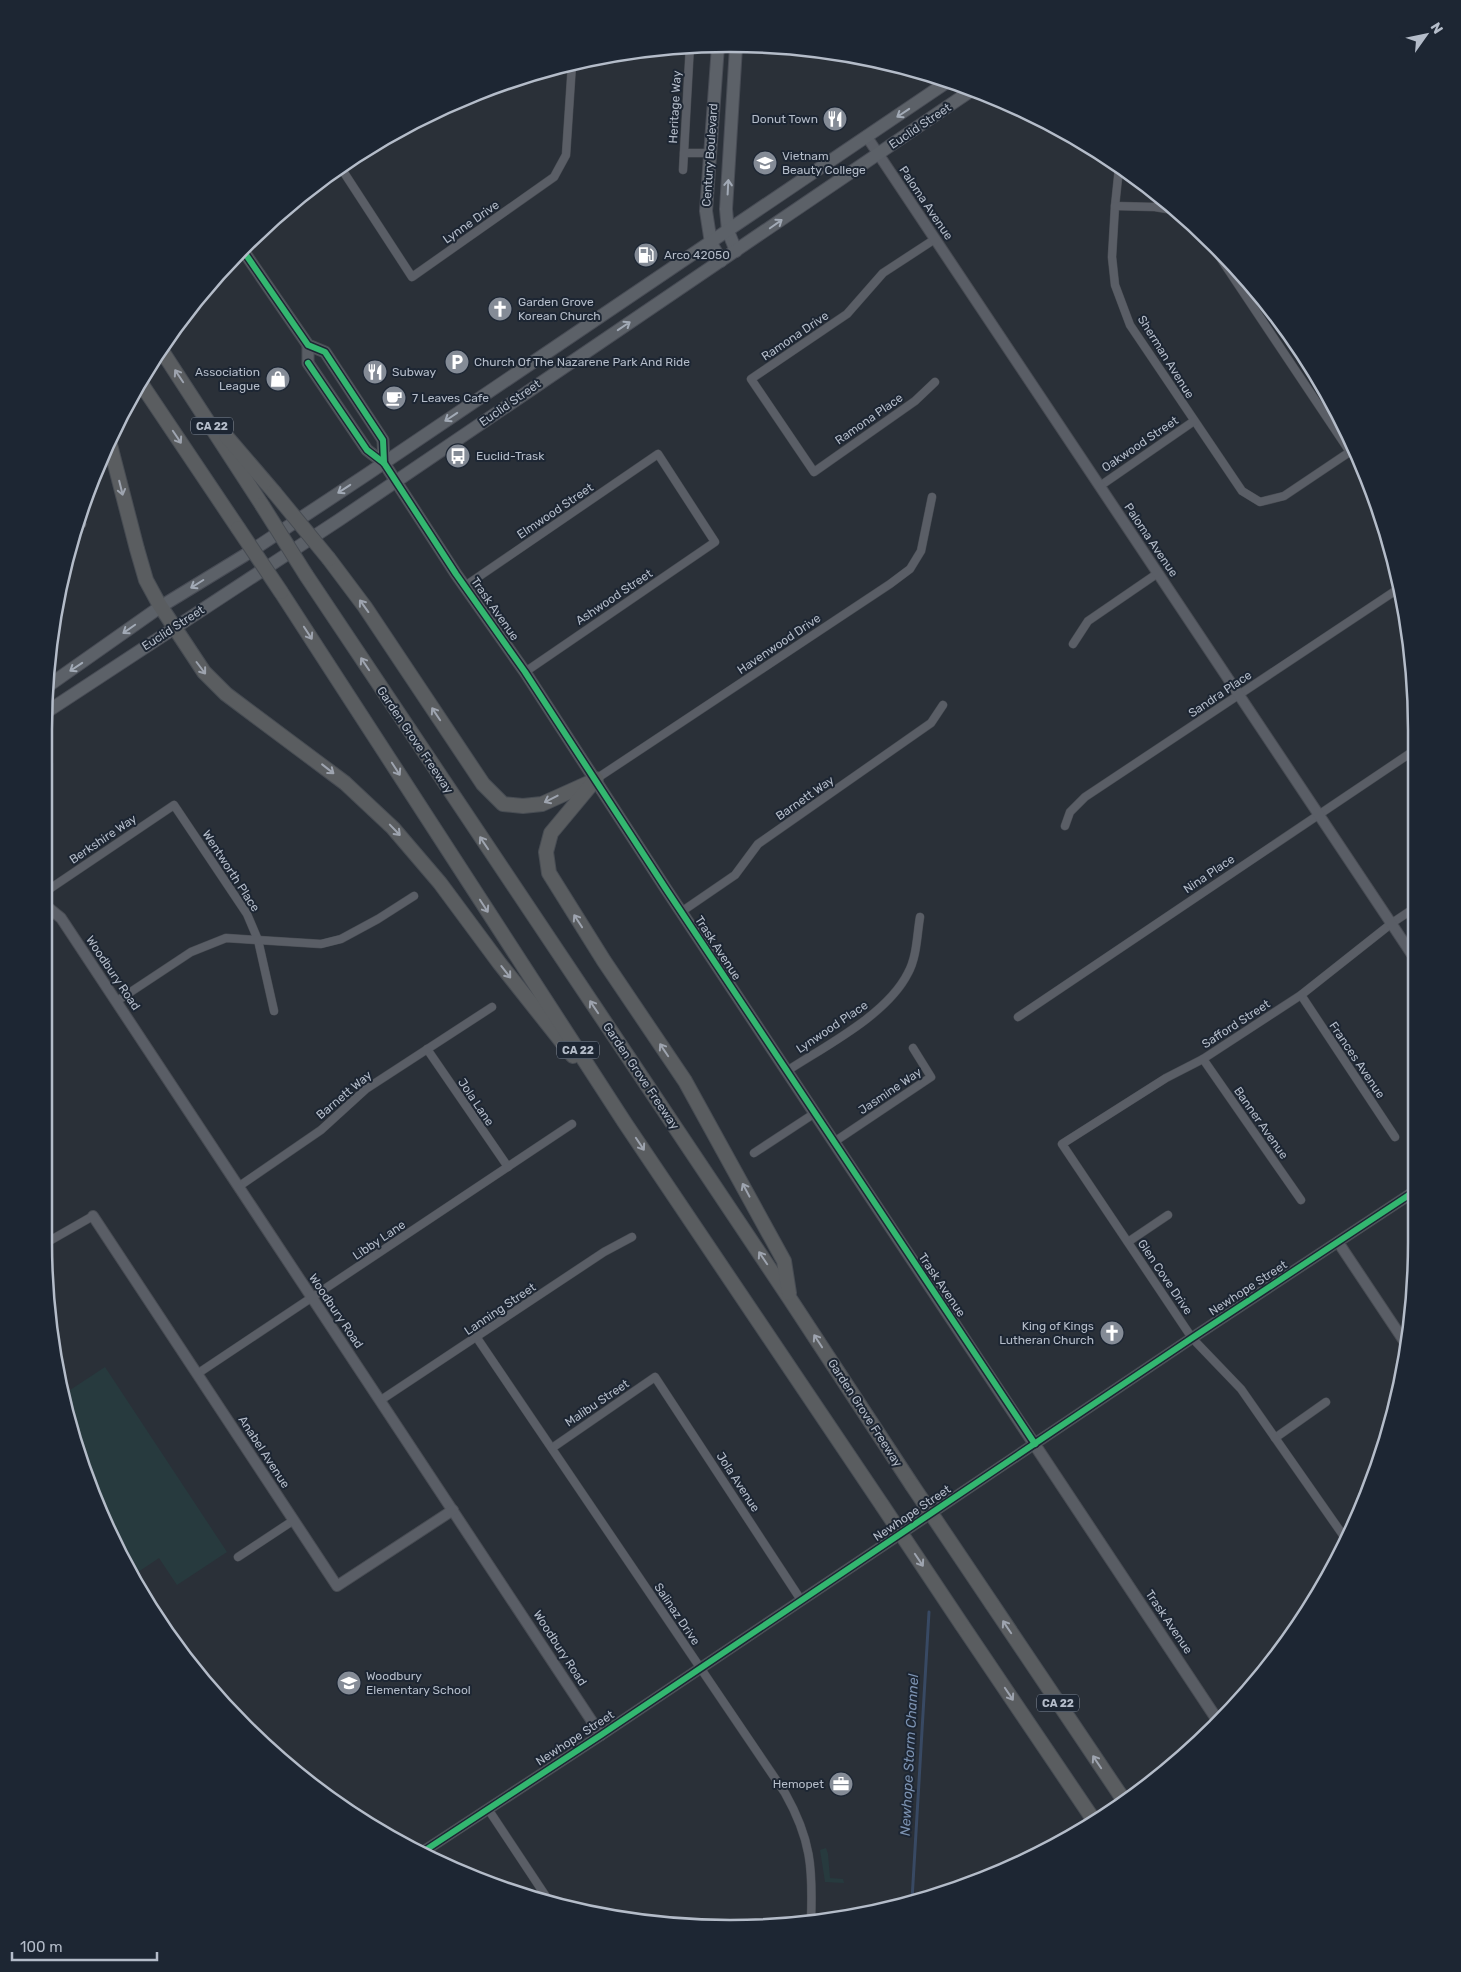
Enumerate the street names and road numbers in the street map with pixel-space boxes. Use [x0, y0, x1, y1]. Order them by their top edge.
street label: Heritage Way [666, 70, 684, 144]
street label: Euclid Street [886, 100, 954, 152]
street label: Century Boulevard [699, 103, 721, 207]
street label: Paloma Avenue [896, 163, 956, 243]
street label: Lynne Drive [440, 197, 502, 246]
street label: Ramona Drive [759, 308, 831, 364]
street label: Sherman Avenue [1135, 313, 1197, 401]
street label: Euclid Street [477, 377, 544, 429]
street label: Ramona Place [832, 390, 906, 448]
street label: Oakwood Street [1099, 413, 1181, 475]
road number: CA 22 [191, 418, 233, 434]
street label: Elmwood Street [514, 480, 596, 542]
street label: Paloma Avenue [1121, 500, 1181, 580]
street label: Ashwood Street [573, 566, 655, 628]
street label: Trask Avenue [468, 575, 522, 644]
street label: Euclid Street [139, 602, 207, 653]
street label: Havenwood Drive [735, 611, 824, 677]
street label: Sandra Place [1186, 668, 1254, 720]
street label: Garden Grove Freeway [374, 684, 456, 796]
street label: Barnett Way [773, 773, 837, 823]
street label: Berkshire Way [67, 811, 140, 867]
street label: Wentworth Place [199, 828, 263, 915]
street label: Nina Place [1181, 852, 1237, 896]
street label: Trask Avenue [692, 913, 744, 983]
street label: Woodbury Road [83, 933, 143, 1013]
street label: Safford Street [1199, 997, 1273, 1051]
street label: Lynwood Place [794, 998, 871, 1056]
street label: Frances Avenue [1326, 1019, 1388, 1101]
street label: Garden Grove Freeway [600, 1020, 682, 1132]
road number: CA 22 [557, 1042, 599, 1058]
street label: Jasmine Way [856, 1065, 925, 1117]
street label: Barnett Way [314, 1068, 375, 1122]
street label: Jola Lane [455, 1076, 497, 1129]
street label: Banner Avenue [1231, 1084, 1291, 1162]
street label: Libby Lane [350, 1217, 408, 1263]
street label: Glen Cove Drive [1135, 1237, 1195, 1317]
street label: Trask Avenue [916, 1250, 969, 1320]
street label: Newhope Street [1206, 1257, 1290, 1318]
street label: Woodbury Road [306, 1271, 366, 1351]
street label: Lanning Street [462, 1280, 539, 1338]
street label: Garden Grove Freeway [825, 1356, 905, 1470]
street label: Malibu Street [562, 1376, 632, 1429]
street label: Anabel Avenue [235, 1413, 293, 1491]
street label: Jola Avenue [713, 1449, 763, 1515]
street label: Newhope Street [871, 1482, 954, 1544]
street label: Salinaz Drive [651, 1580, 703, 1648]
street label: Trask Avenue [1143, 1587, 1196, 1657]
street label: Woodbury Road [530, 1608, 590, 1688]
road number: CA 22 [1037, 1695, 1079, 1712]
street label: Newhope Street [533, 1707, 617, 1768]

